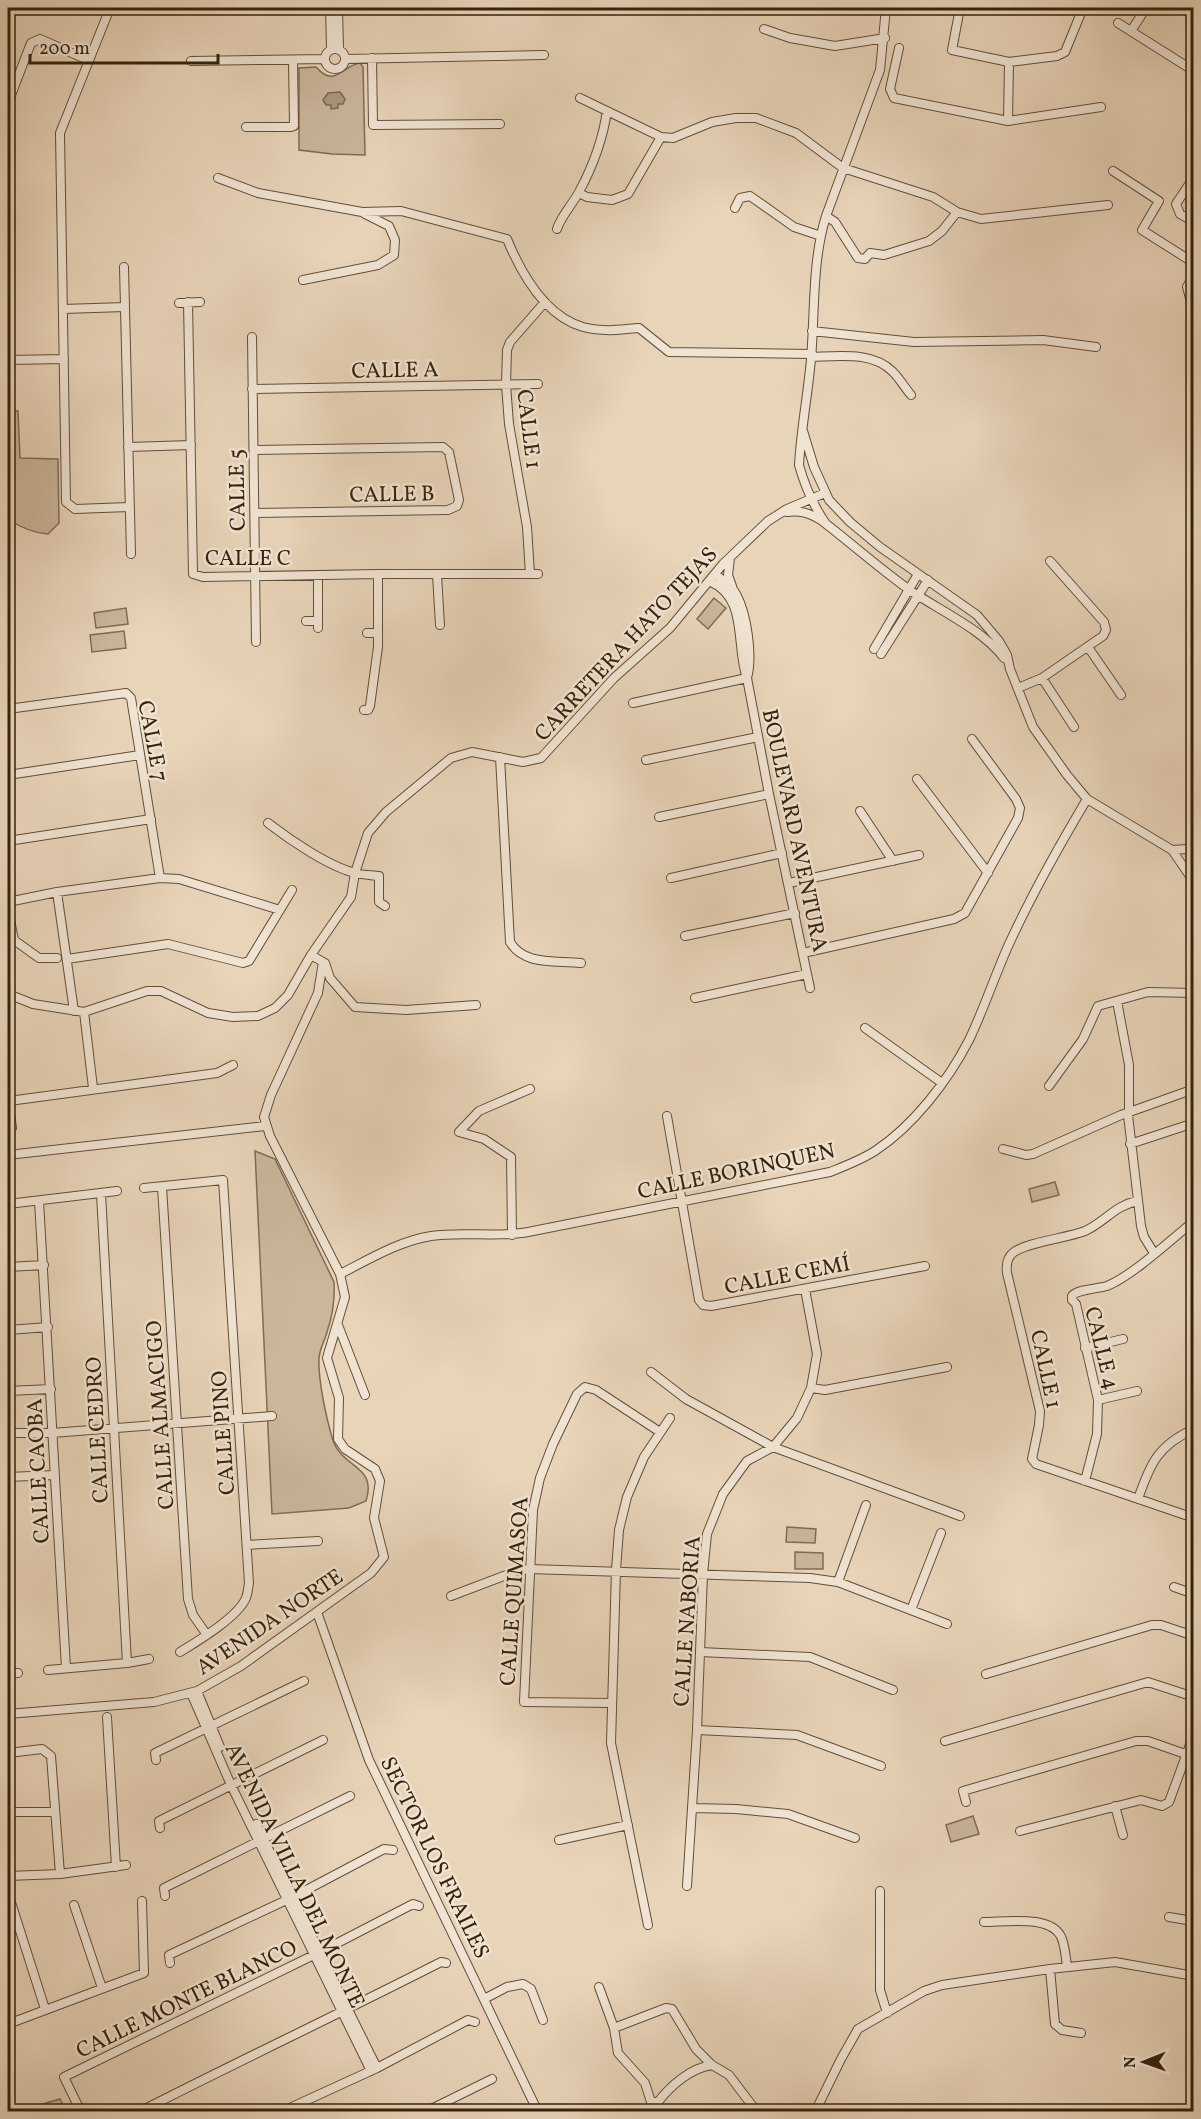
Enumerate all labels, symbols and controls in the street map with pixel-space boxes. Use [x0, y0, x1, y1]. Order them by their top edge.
scale bar [30, 27, 218, 65]
text: 200 m [39, 37, 90, 62]
street label: CALLE A [351, 355, 439, 388]
street label: CALLE 1 [507, 388, 548, 471]
street label: CALLE 5 [222, 449, 255, 531]
street label: CALLE B [349, 479, 435, 512]
street label: CARRETERA HATO TEJAS [528, 540, 726, 749]
street label: CALLE C [205, 544, 291, 575]
street label: CALLE 7 [128, 698, 175, 785]
street label: BOULEVARD AVENTURA [753, 706, 834, 955]
street label: CALLE BORINQUEN [635, 1136, 838, 1209]
street label: CALLE CEMÍ [722, 1249, 853, 1304]
street label: CALLE 4 [1075, 1304, 1126, 1394]
street label: CALLE ALMACIGO [139, 1319, 184, 1510]
street label: CALLE 1 [1021, 1327, 1068, 1412]
street label: CALLE CEDRO [79, 1356, 118, 1504]
street label: CALLE PINO [205, 1370, 244, 1496]
street label: CALLE CAOBA [20, 1398, 59, 1544]
street label: CALLE QUIMASOA [493, 1495, 538, 1687]
street label: CALLE NABORIA [667, 1535, 710, 1708]
street label: AVENIDA NORTE [191, 1562, 350, 1684]
street label: AVENIDA VILLA DEL MONTE [216, 1738, 372, 2014]
street label: SECTOR LOS FRAILES [371, 1752, 496, 1964]
street label: CALLE MONTE BLANCO [71, 1933, 303, 2067]
north arrow [1114, 2032, 1174, 2092]
text: N [1120, 2056, 1142, 2068]

